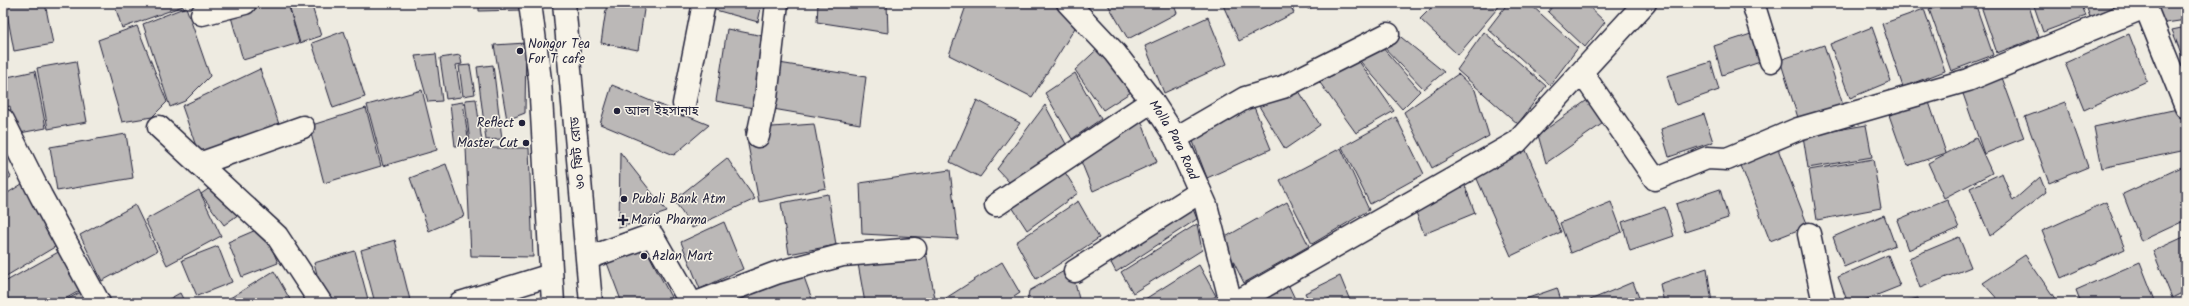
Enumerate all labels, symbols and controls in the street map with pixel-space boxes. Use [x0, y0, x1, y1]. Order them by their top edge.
place label: Nongor Tea For T cafe [528, 34, 590, 70]
marker: Nongor Tea For T cafe [515, 46, 525, 56]
street label: Molla Para Road [1143, 96, 1204, 184]
place label: আল ইহসানাহ [624, 101, 700, 122]
marker: আল ইহসানাহ [612, 106, 622, 116]
place label: Reflect [477, 113, 515, 134]
street label: ৬০ ফিট রোড [564, 115, 592, 190]
marker: Reflect [517, 118, 527, 128]
place label: Master Cut [457, 133, 519, 154]
marker: Master Cut [521, 138, 531, 148]
place label: Pubali Bank Atm [632, 189, 726, 210]
marker: Pubali Bank Atm [619, 194, 629, 204]
place label: Maria Pharma [631, 210, 707, 231]
marker: Maria Pharma [618, 215, 628, 225]
place label: Azlan Mart [652, 246, 714, 267]
marker: Azlan Mart [639, 251, 649, 261]

